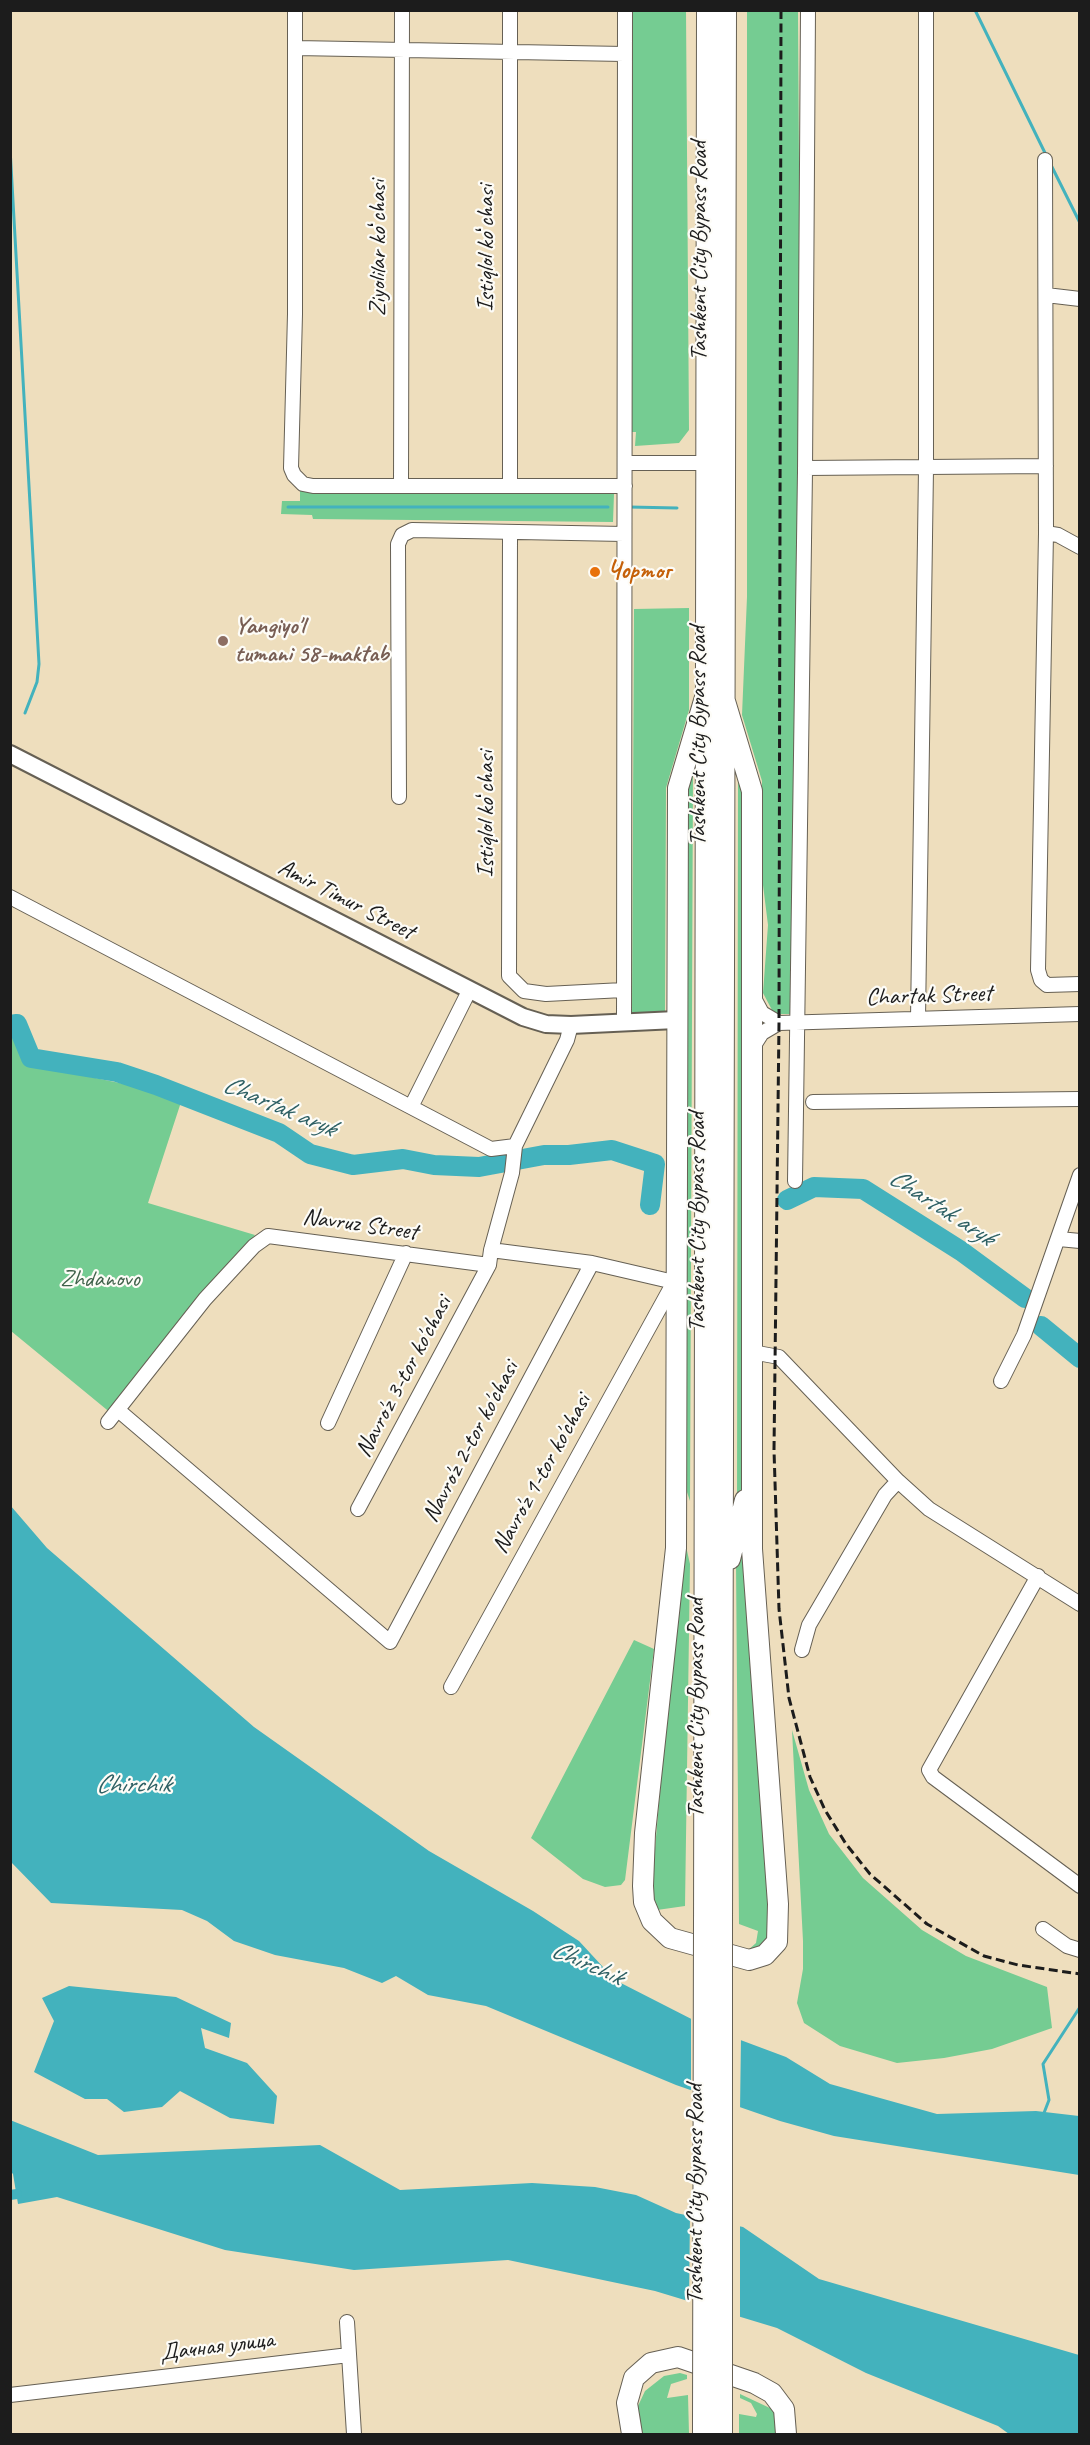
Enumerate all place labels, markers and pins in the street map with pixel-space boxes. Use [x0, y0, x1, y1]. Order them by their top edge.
place label: Чортог [607, 558, 671, 586]
marker: Чортог [588, 565, 602, 579]
place label: Yangiyo'l tumani 58-maktab [235, 613, 389, 669]
marker: Yangiyo'l tumani 58-maktab [216, 634, 230, 648]

